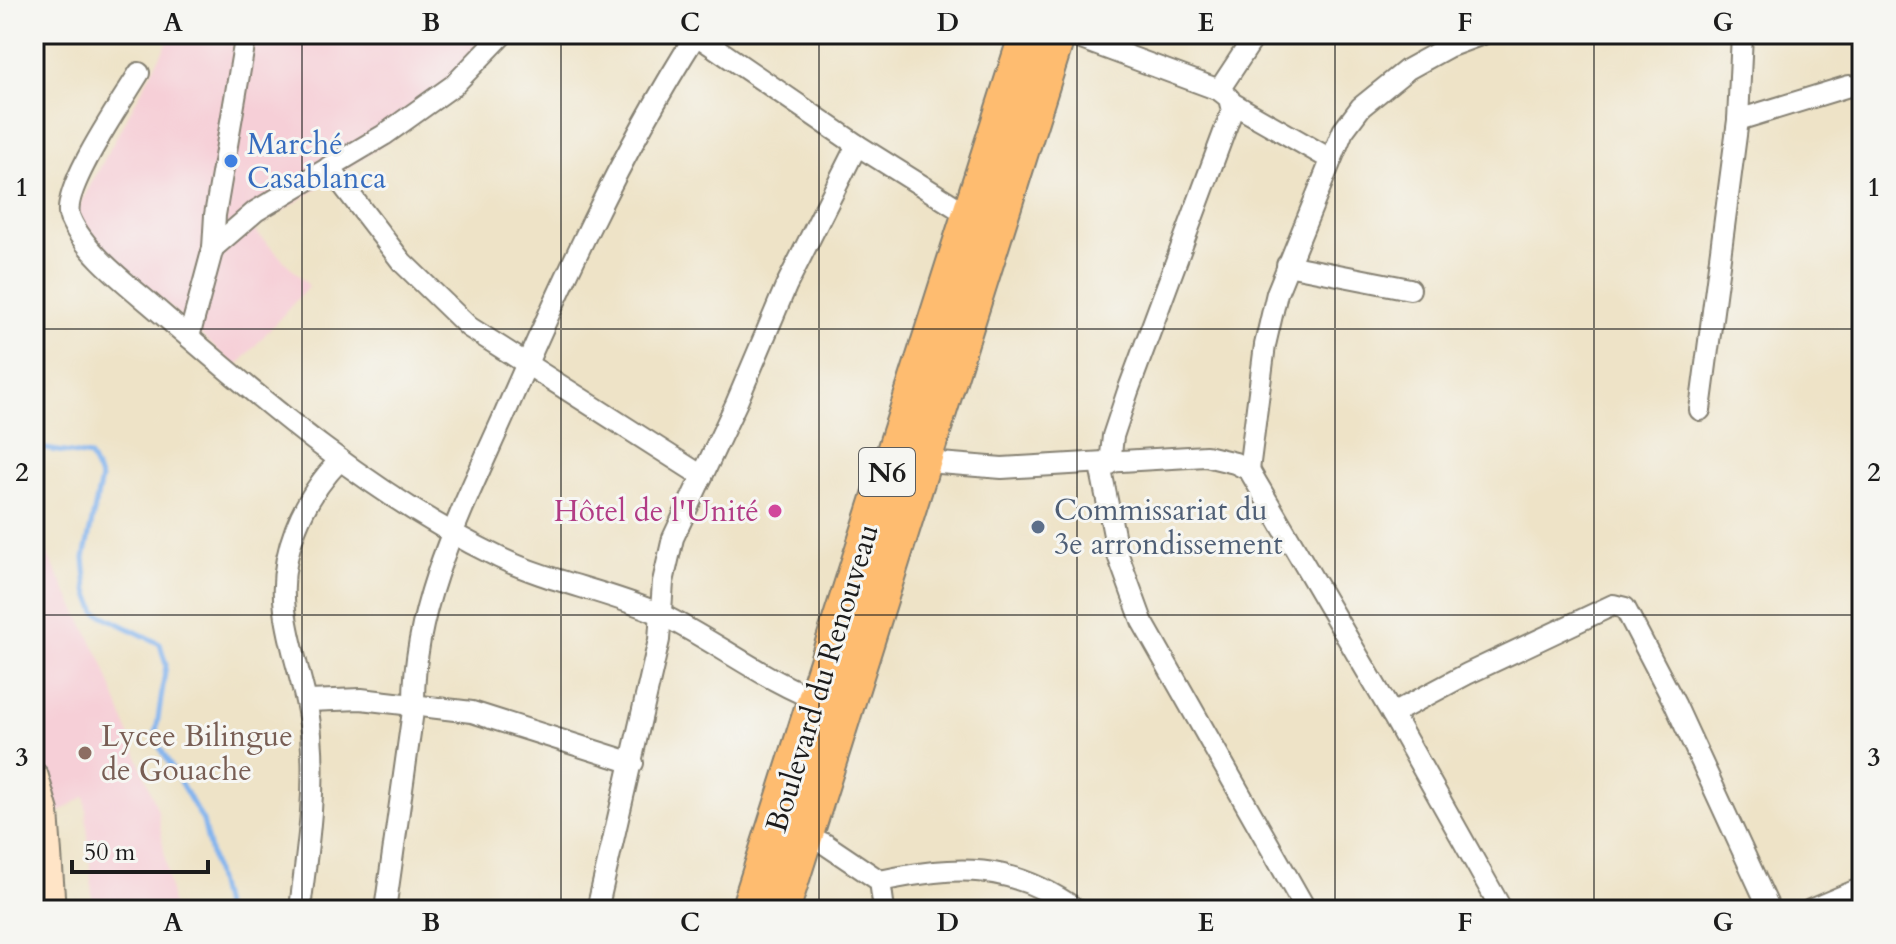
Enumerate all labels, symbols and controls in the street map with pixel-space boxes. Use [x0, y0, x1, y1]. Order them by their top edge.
text: A [163, 5, 183, 40]
text: B [422, 5, 440, 40]
text: C [680, 5, 700, 40]
text: D [937, 5, 959, 40]
text: E [1198, 5, 1214, 40]
text: F [1457, 5, 1473, 40]
text: G [1712, 5, 1734, 40]
place label: Marché Casablanca [247, 124, 386, 199]
marker: Marché Casablanca [222, 152, 240, 170]
text: 1 [15, 170, 29, 205]
text: 1 [1867, 170, 1881, 205]
road number: N6 [859, 448, 915, 496]
text: 2 [15, 455, 29, 490]
text: 2 [1867, 455, 1881, 490]
place label: Commissariat du 3e arrondissement [1054, 490, 1283, 565]
place label: Hôtel de l'Unité [554, 491, 759, 532]
marker: Hôtel de l'Unité [766, 502, 784, 520]
marker: Commissariat du 3e arrondissement [1029, 518, 1047, 536]
street label: Boulevard du Renouveau [756, 519, 889, 837]
place label: Lycee Bilingue de Gouache [101, 716, 293, 791]
text: 3 [15, 740, 29, 775]
text: 3 [1867, 740, 1881, 775]
marker: Lycee Bilingue de Gouache [76, 744, 94, 762]
scale bar [72, 824, 208, 874]
text: 50 m [84, 836, 136, 869]
text: A [163, 905, 183, 940]
text: B [422, 905, 440, 940]
text: C [680, 905, 700, 940]
text: D [937, 905, 959, 940]
text: E [1198, 905, 1214, 940]
text: F [1457, 905, 1473, 940]
text: G [1712, 905, 1734, 940]

